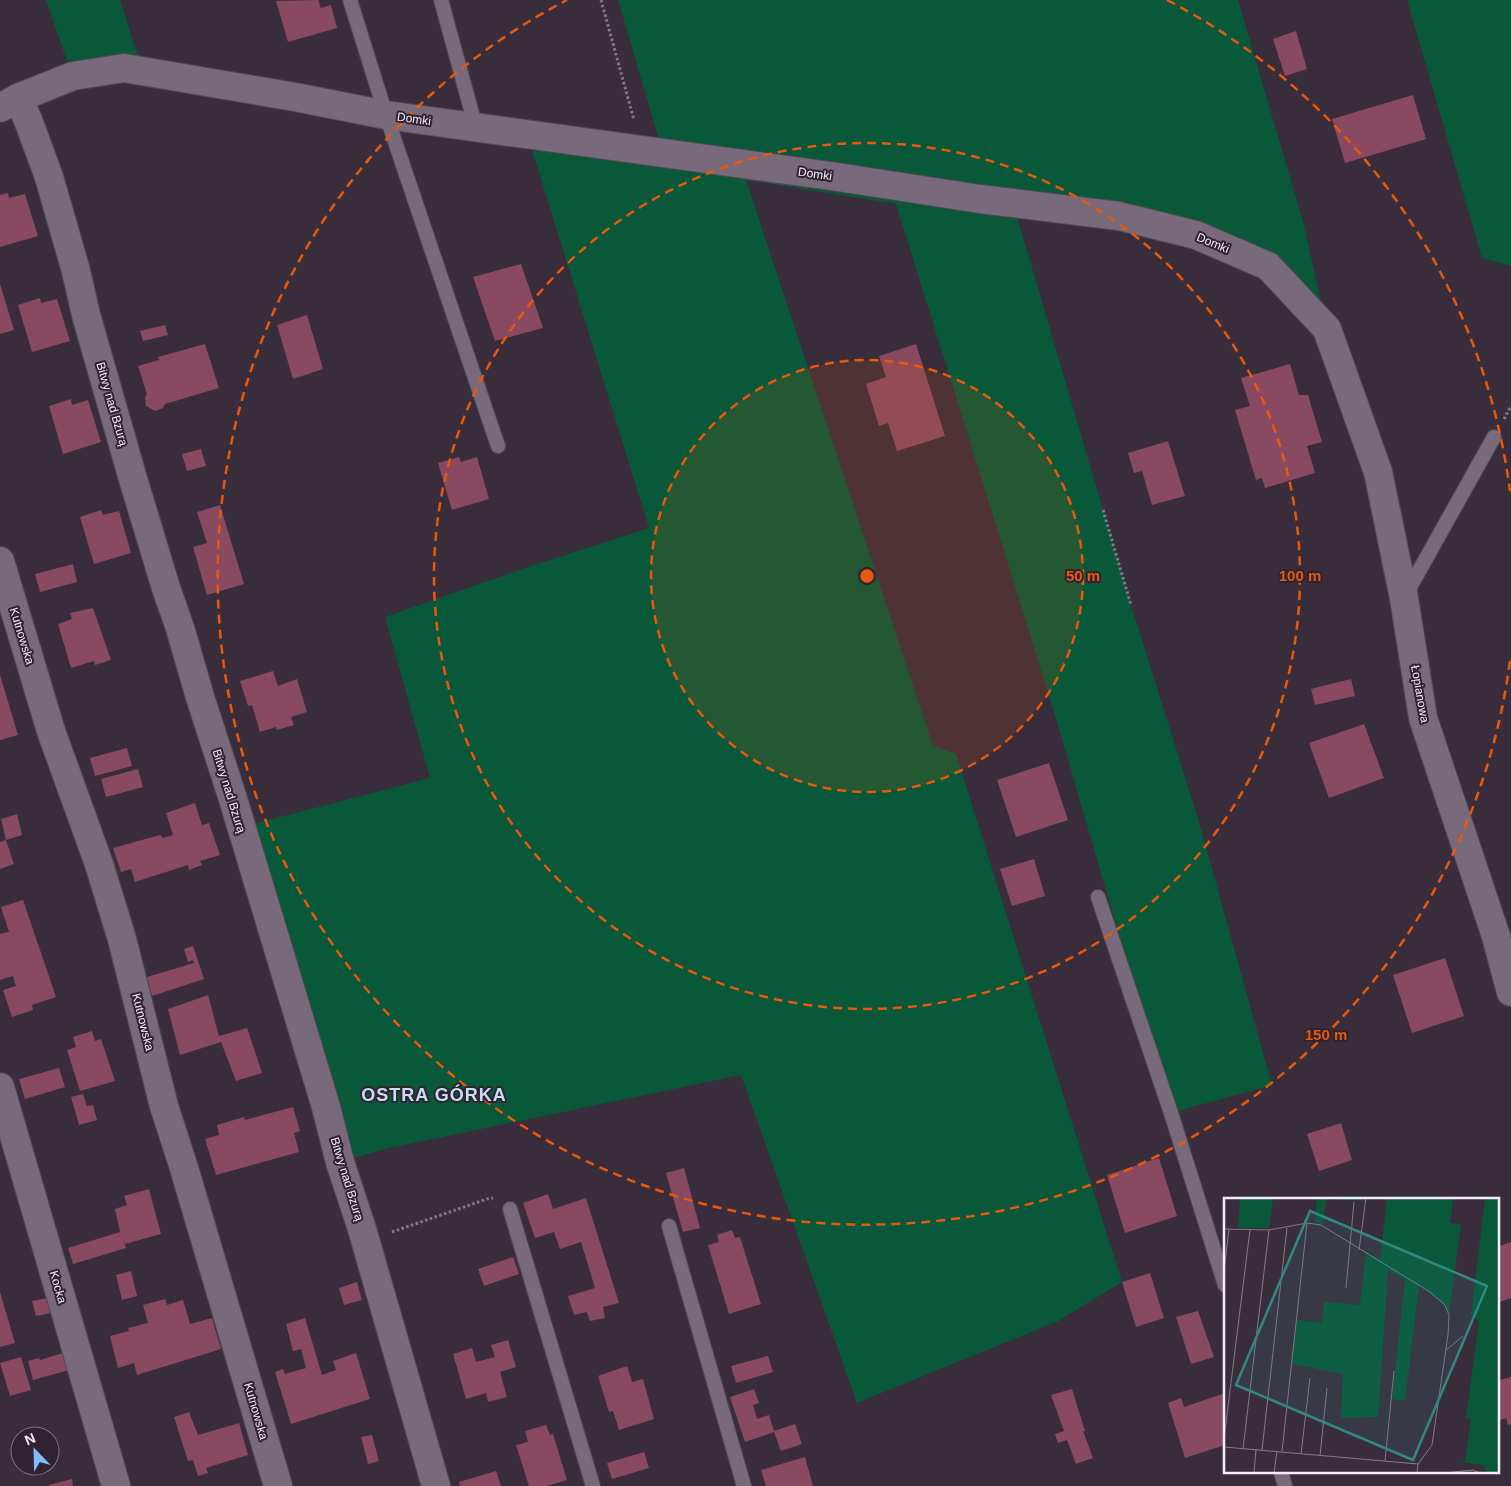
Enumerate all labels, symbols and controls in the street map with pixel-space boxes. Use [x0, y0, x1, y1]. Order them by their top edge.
street label: Domki [396, 110, 432, 128]
street label: Domki [797, 165, 833, 183]
street label: Domki [1195, 230, 1231, 256]
street label: Bitwy nad Bzurą [93, 360, 131, 448]
centre of rings [858, 567, 876, 585]
text: 50 m [1066, 567, 1100, 584]
text: 100 m [1279, 567, 1321, 584]
street label: Kutnowska [7, 606, 37, 666]
street label: Łopianowa [1408, 664, 1432, 724]
street label: Bitwy nad Bzurą [210, 747, 248, 835]
street label: Kutnowska [129, 992, 157, 1052]
text: 150 m [1305, 1026, 1347, 1043]
district label: OSTRA GÓRKA [361, 1084, 507, 1105]
street label: Bitwy nad Bzurą [328, 1135, 366, 1223]
inset map [1224, 1198, 1498, 1474]
street label: Kocka [47, 1269, 69, 1305]
street label: Kutnowska [241, 1381, 271, 1441]
north arrow [10, 1426, 60, 1476]
text: N [22, 1430, 38, 1448]

